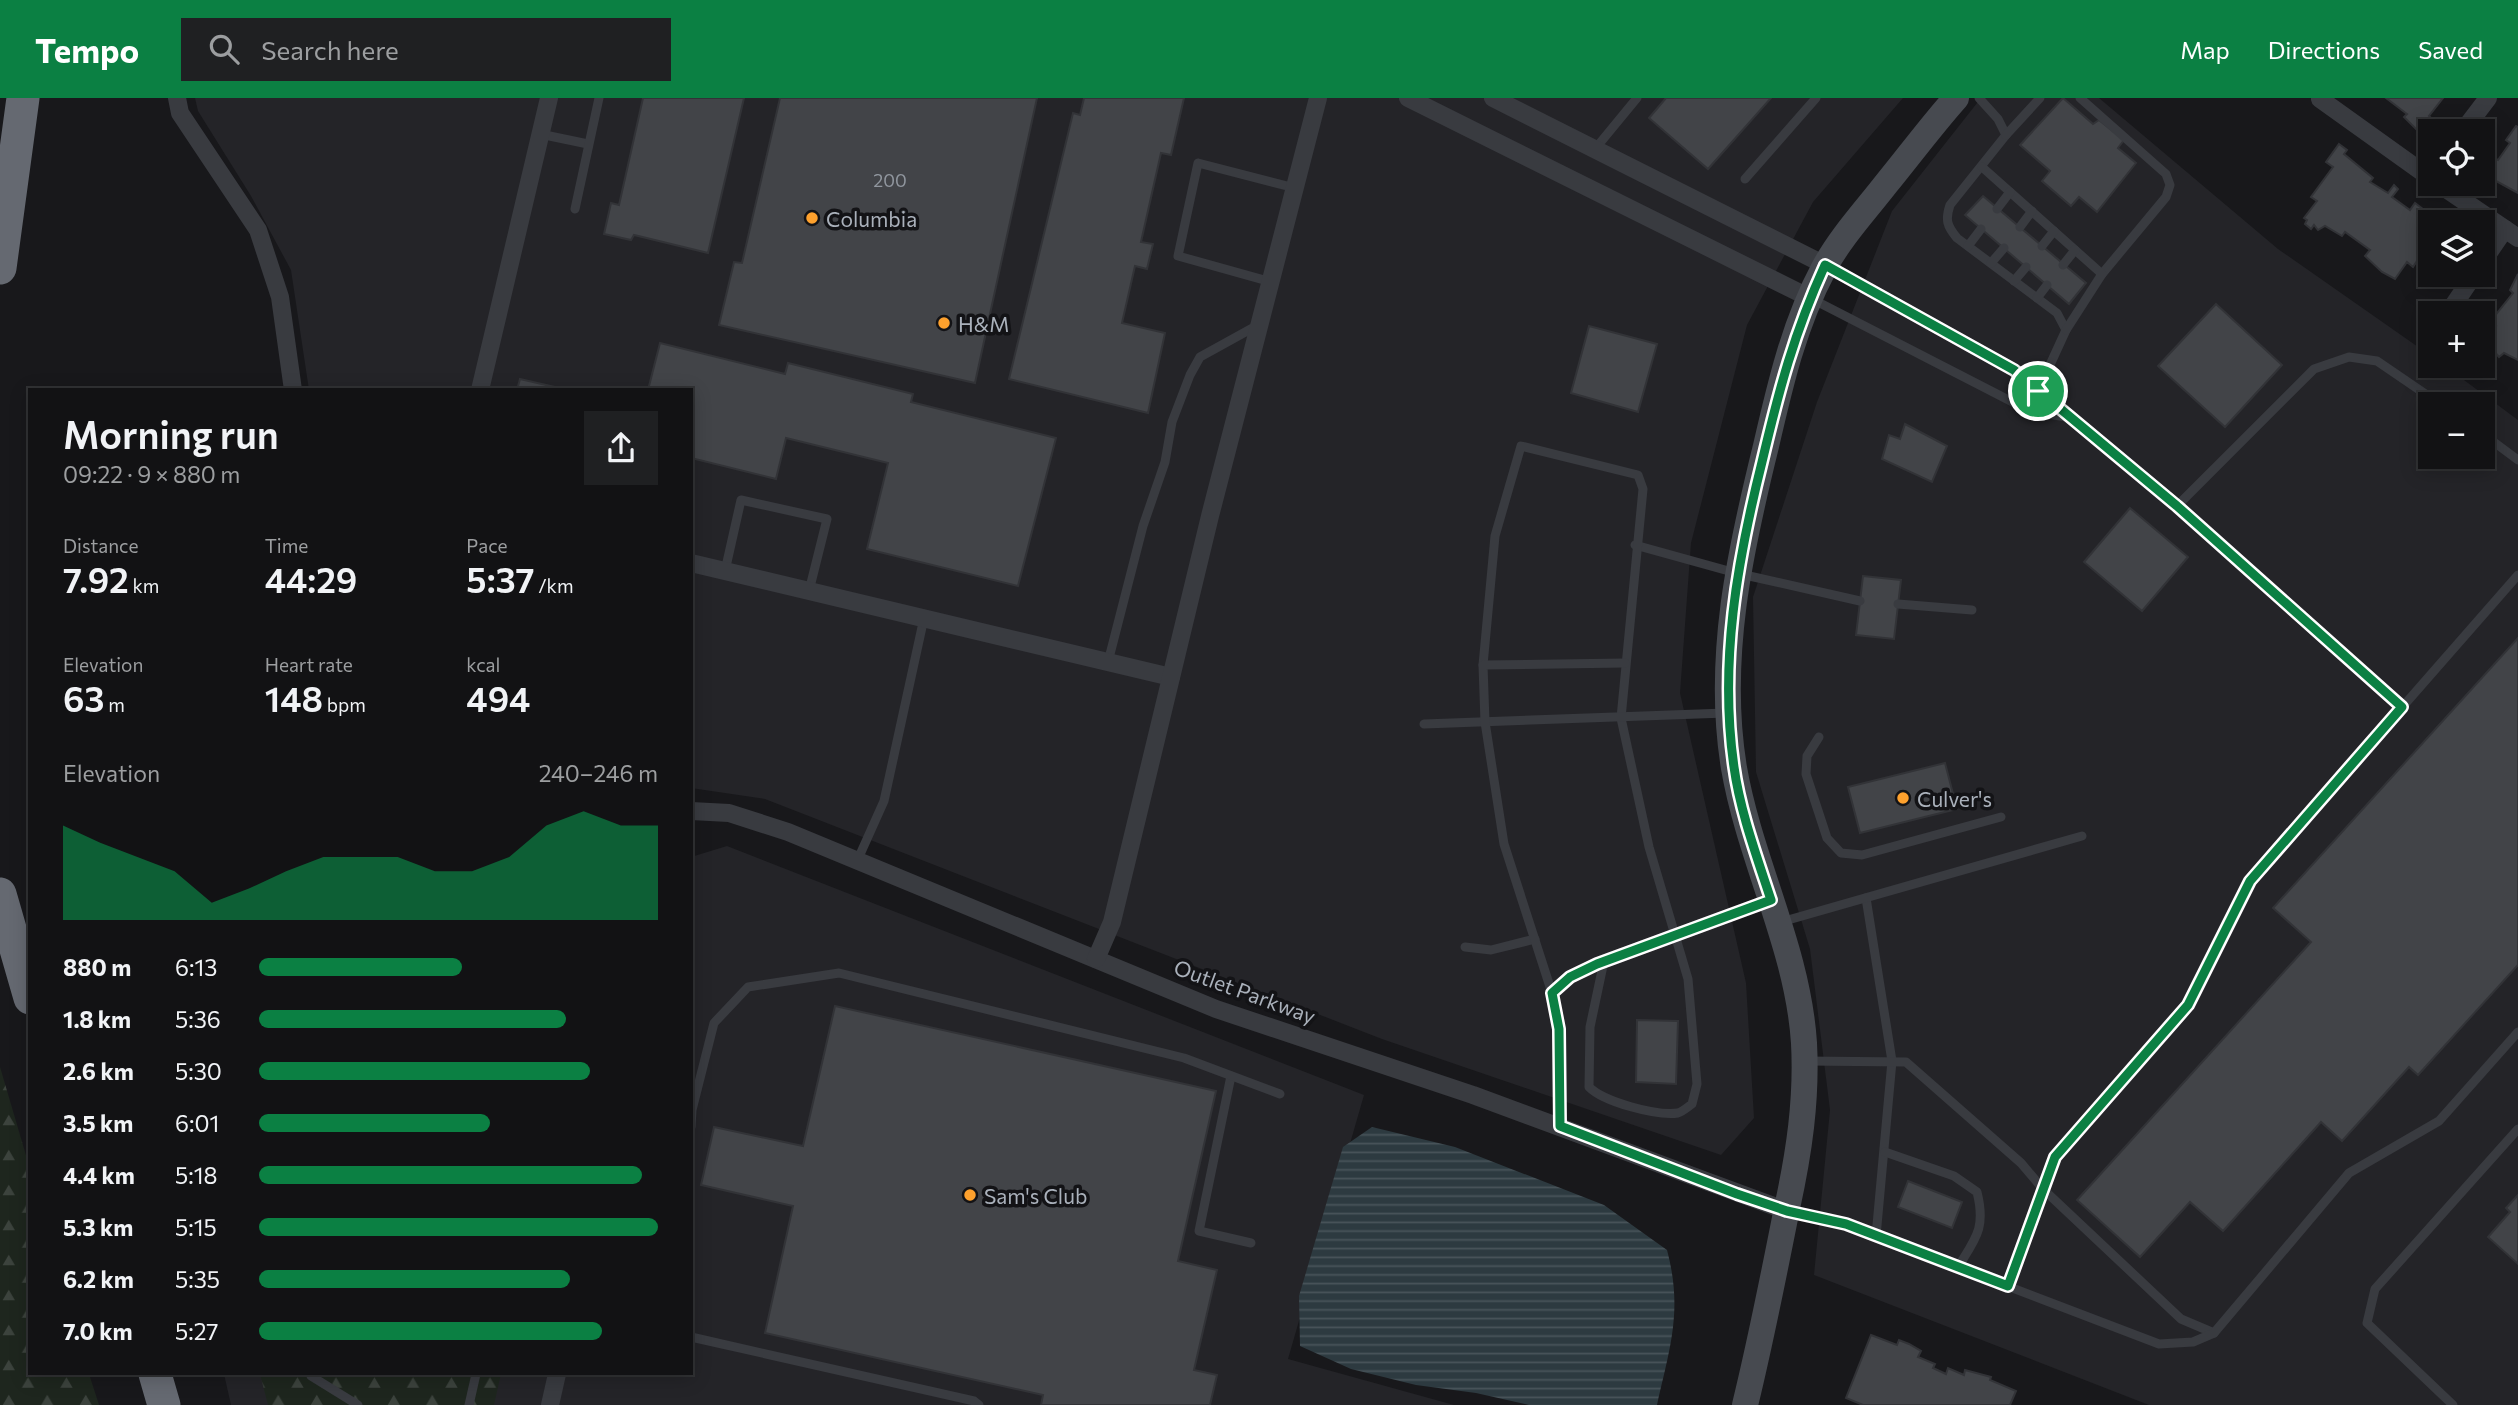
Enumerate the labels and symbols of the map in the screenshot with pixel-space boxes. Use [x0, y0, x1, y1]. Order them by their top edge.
house number: 200 [873, 169, 907, 191]
place label: Columbia [826, 206, 917, 231]
marker: Columbia [804, 210, 820, 226]
place label: H&M [958, 311, 1009, 336]
marker: H&M [936, 315, 952, 331]
pin [2008, 361, 2068, 421]
place label: Culver's [1917, 786, 1992, 811]
marker: Culver's [1895, 790, 1911, 806]
street label: Outlet Parkway [1171, 954, 1319, 1028]
place label: Sam's Club [984, 1183, 1087, 1208]
marker: Sam's Club [962, 1187, 978, 1203]

